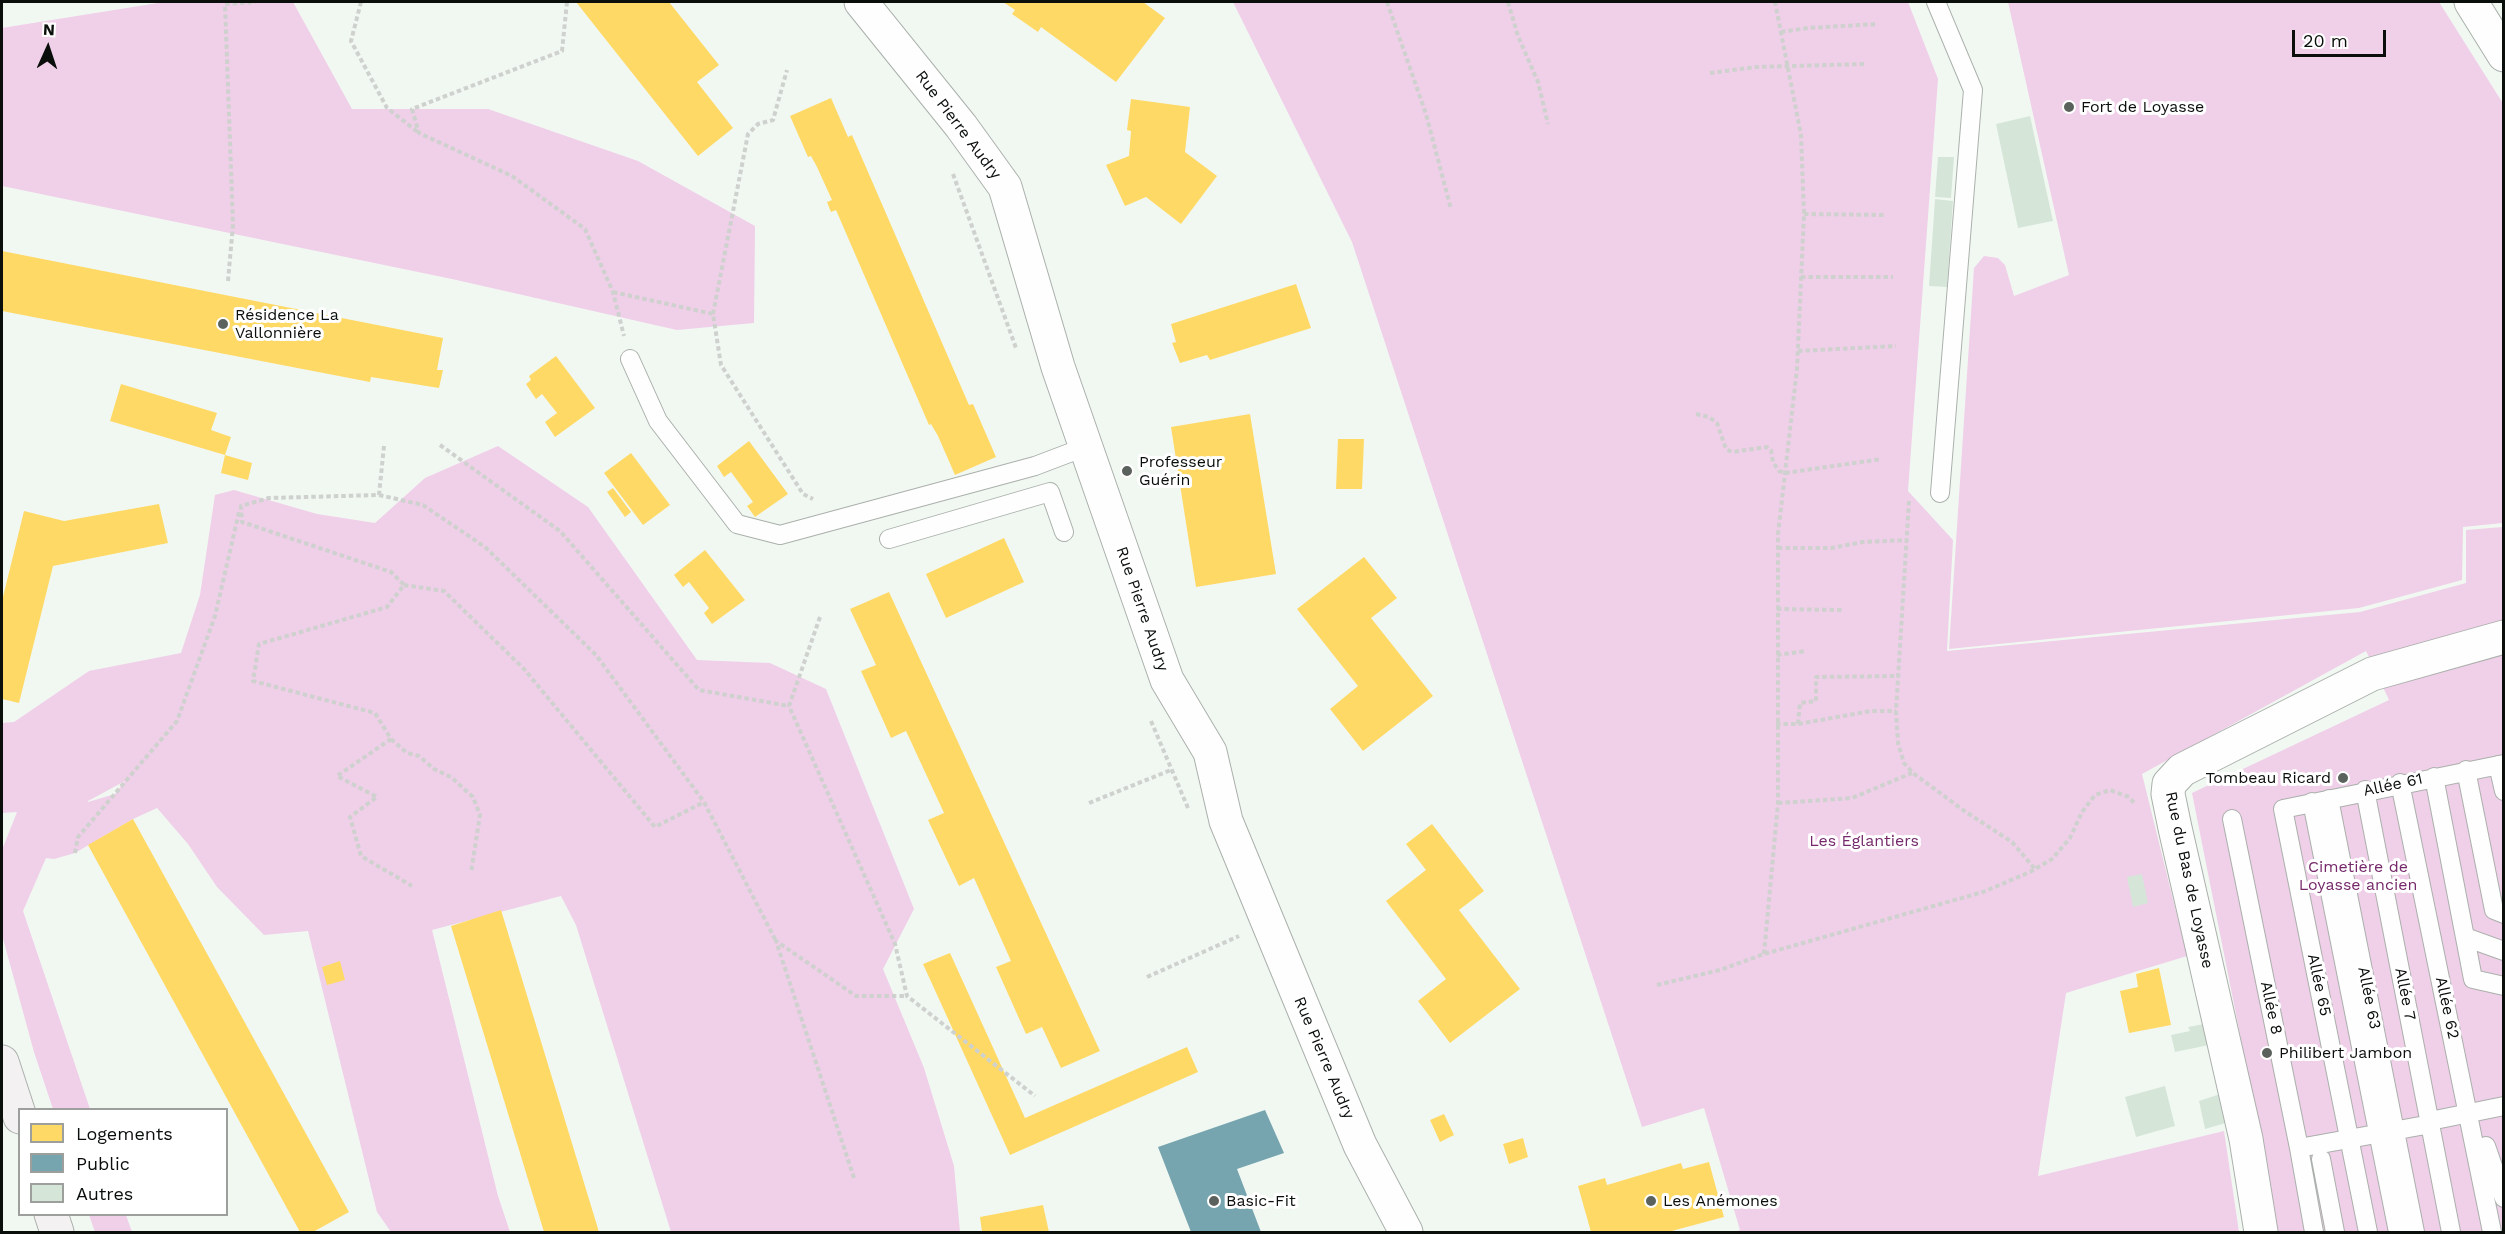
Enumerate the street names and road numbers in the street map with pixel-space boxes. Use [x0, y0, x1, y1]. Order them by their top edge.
street label: Rue Pierre Audry [911, 67, 1005, 183]
street label: Rue Pierre Audry [1112, 544, 1172, 674]
street label: Allée 61 [2362, 769, 2424, 801]
street label: Rue du Bas de Loyasse [2161, 790, 2217, 970]
street label: Allée 65 [2303, 952, 2335, 1018]
street label: Allée 63 [2354, 965, 2384, 1031]
street label: Allée 7 [2390, 966, 2420, 1022]
street label: Allée 62 [2431, 975, 2463, 1041]
street label: Allée 8 [2256, 980, 2286, 1036]
street label: Rue Pierre Audry [1290, 994, 1358, 1122]

